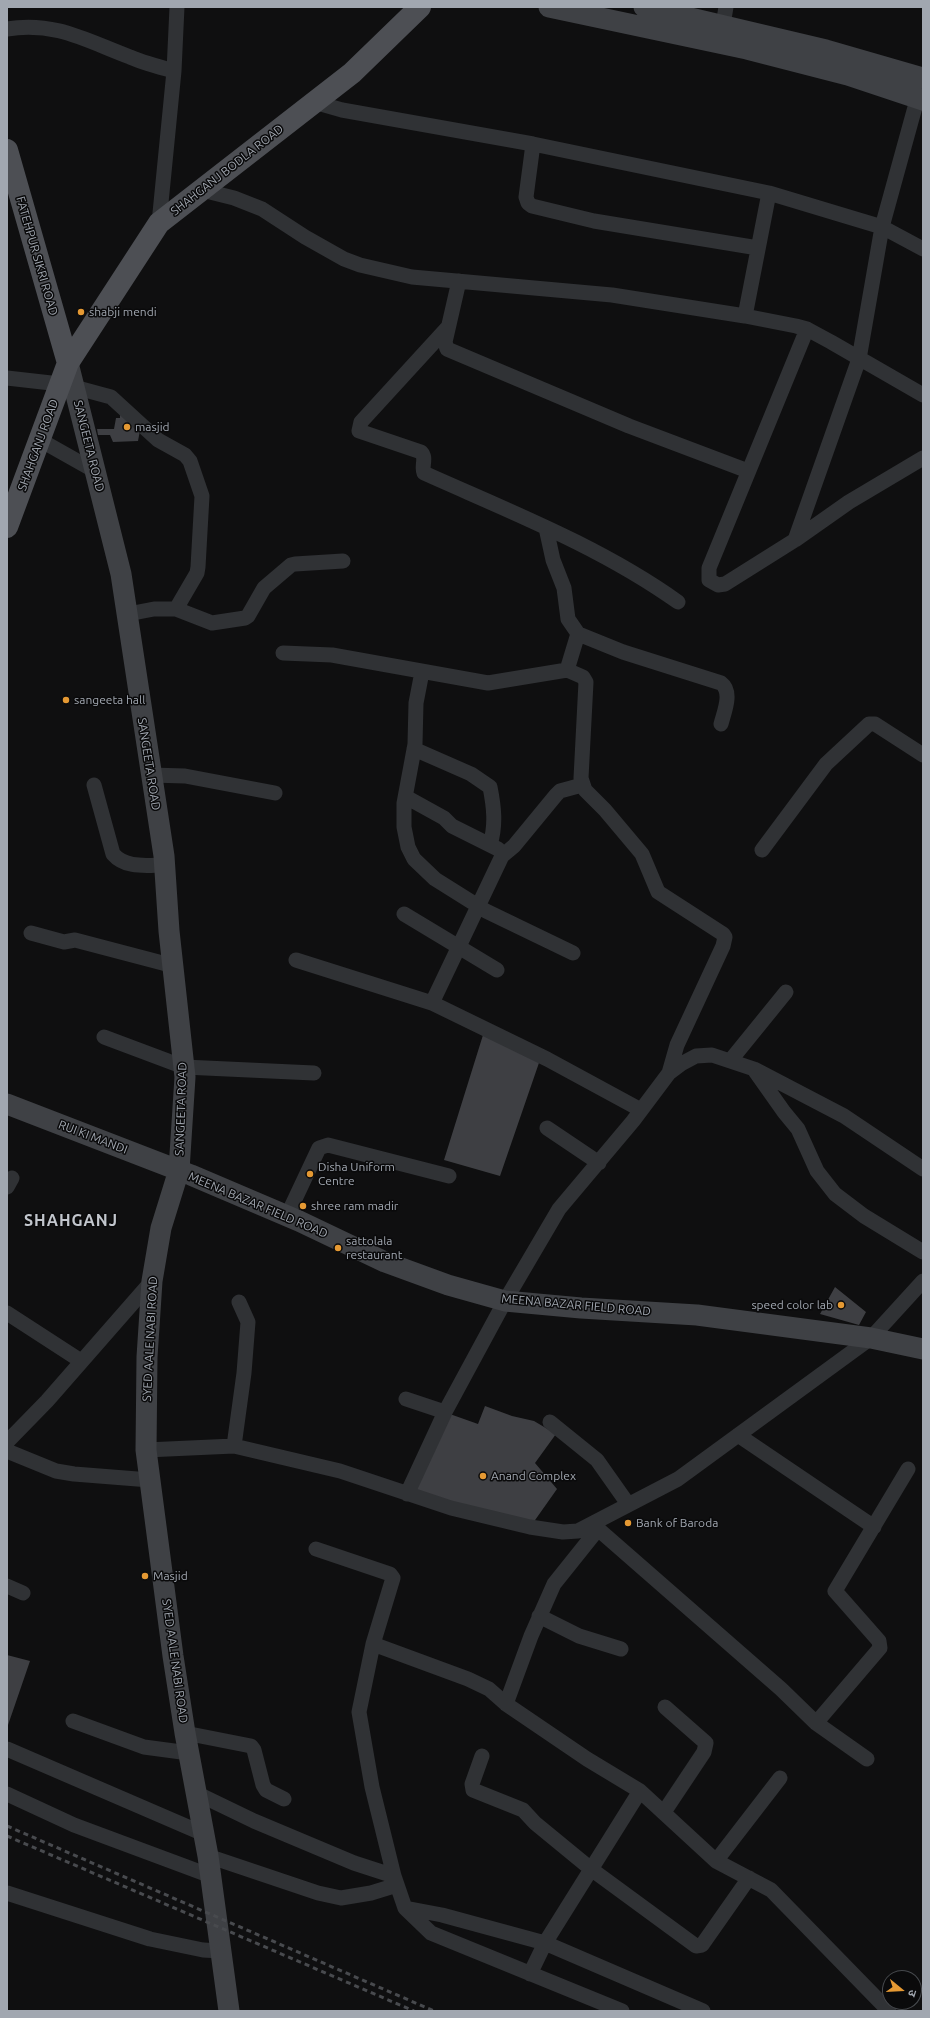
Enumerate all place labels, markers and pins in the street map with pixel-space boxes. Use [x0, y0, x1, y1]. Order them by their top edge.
place label: shabji mendi [89, 305, 157, 319]
marker: shabji mendi [76, 307, 86, 317]
place label: masjid [135, 420, 170, 434]
marker: masjid [122, 422, 132, 432]
place label: sangeeta hall [74, 693, 145, 707]
marker: sangeeta hall [61, 695, 71, 705]
place label: Disha Uniform Centre [318, 1160, 395, 1188]
marker: Disha Uniform Centre [305, 1169, 315, 1179]
place label: shree ram madir [311, 1199, 398, 1213]
marker: shree ram madir [298, 1201, 308, 1211]
place label: sattolala restaurant [346, 1234, 402, 1262]
marker: sattolala restaurant [333, 1243, 343, 1253]
place label: speed color lab [751, 1298, 833, 1312]
marker: speed color lab [836, 1300, 846, 1310]
place label: Anand Complex [491, 1469, 576, 1483]
marker: Anand Complex [478, 1471, 488, 1481]
place label: Bank of Baroda [636, 1516, 718, 1530]
marker: Bank of Baroda [623, 1518, 633, 1528]
place label: Masjid [153, 1569, 188, 1583]
marker: Masjid [140, 1571, 150, 1581]

